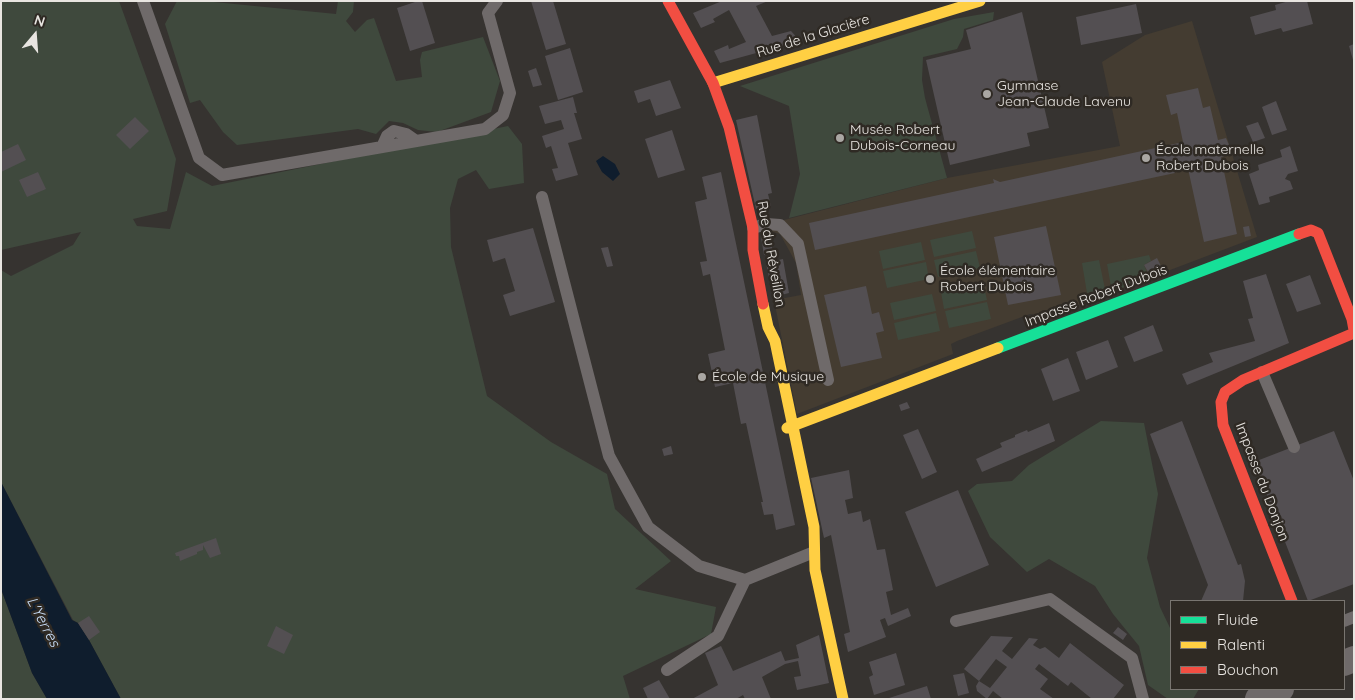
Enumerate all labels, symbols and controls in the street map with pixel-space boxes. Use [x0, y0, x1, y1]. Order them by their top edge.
north arrow [10, 10, 60, 60]
text: N [32, 11, 47, 31]
street label: Rue de la Glacière [754, 11, 872, 61]
place label: Gymnase Jean-Claude Lavenu [997, 78, 1131, 110]
marker: Gymnase Jean-Claude Lavenu [981, 88, 993, 100]
place label: Musée Robert Dubois-Corneau [850, 122, 955, 154]
marker: Musée Robert Dubois-Corneau [834, 132, 846, 144]
place label: École maternelle Robert Dubois [1156, 142, 1264, 174]
marker: École maternelle Robert Dubois [1140, 152, 1152, 164]
street label: Rue du Réveillon [753, 200, 789, 308]
street label: Impasse Robert Dubois [1023, 261, 1169, 331]
place label: École élémentaire Robert Dubois [940, 263, 1055, 296]
marker: École élémentaire Robert Dubois [924, 273, 936, 285]
place label: École de Musique [712, 369, 824, 385]
marker: École de Musique [696, 371, 708, 383]
street label: Impasse du Donjon [1232, 420, 1292, 544]
water label: L'Yerres [22, 594, 64, 650]
legend [1170, 600, 1345, 690]
text: Fluide [1217, 610, 1258, 629]
text: Ralenti [1217, 635, 1265, 654]
text: Bouchon [1217, 660, 1278, 679]

